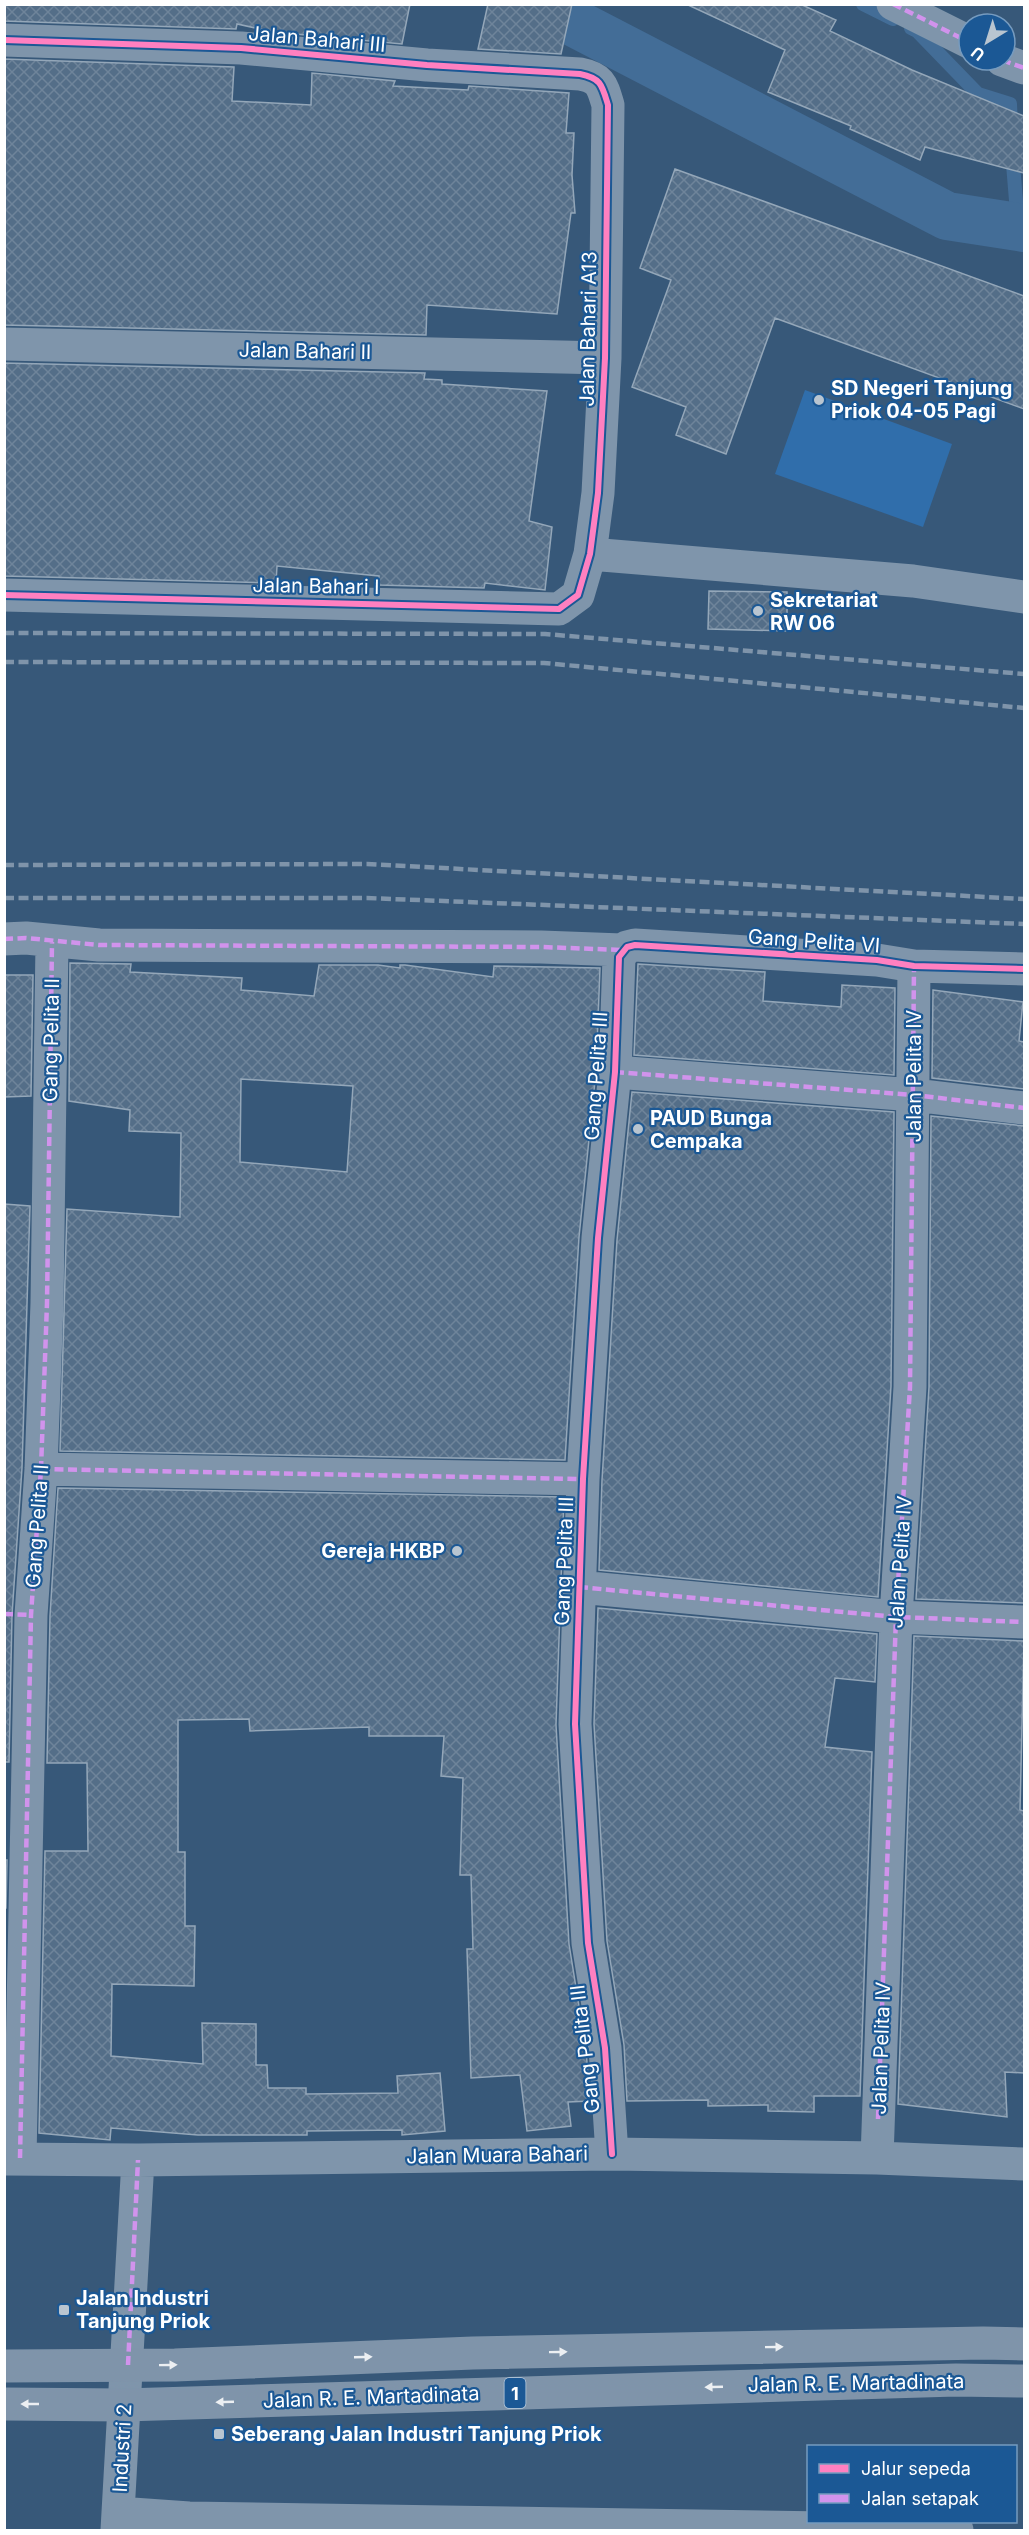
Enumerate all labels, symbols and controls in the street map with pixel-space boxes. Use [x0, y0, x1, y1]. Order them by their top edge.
north arrow [957, 12, 1017, 72]
street label: Jalan Bahari III [247, 21, 387, 57]
text: U [967, 42, 989, 65]
street label: Jalan Bahari A13 [575, 251, 601, 407]
street label: Jalan Bahari II [239, 338, 371, 364]
place label: SD Negeri Tanjung Priok 04-05 Pagi [831, 376, 1012, 423]
marker: SD Negeri Tanjung Priok 04-05 Pagi [812, 393, 826, 407]
street label: Jalan Bahari I [252, 573, 380, 599]
place label: Sekretariat RW 06 [770, 588, 878, 635]
marker: Sekretariat RW 06 [751, 604, 765, 618]
street label: Gang Pelita VI [747, 924, 881, 958]
street label: Gang Pelita II [38, 978, 64, 1102]
street label: Jalan Pelita IV [902, 1009, 926, 1142]
street label: Gang Pelita III [580, 1011, 612, 1141]
place label: PAUD Bunga Cempaka [650, 1106, 772, 1153]
marker: PAUD Bunga Cempaka [631, 1122, 645, 1136]
street label: Gang Pelita II [21, 1463, 53, 1589]
street label: Jalan Pelita IV [883, 1495, 917, 1629]
street label: Gang Pelita III [550, 1496, 578, 1626]
place label: Gereja HKBP [321, 1539, 445, 1563]
marker: Gereja HKBP [450, 1544, 464, 1558]
street label: Jalan Pelita IV [867, 1981, 895, 2115]
street label: Gang Pelita III [565, 1983, 605, 2115]
street label: Jalan Muara Bahari [406, 2141, 588, 2169]
place label: Jalan Industri Tanjung Priok [76, 2286, 211, 2333]
marker: Jalan Industri Tanjung Priok [57, 2303, 71, 2317]
one-way arrow [764, 2342, 783, 2352]
one-way arrow [548, 2347, 567, 2356]
one-way arrow [353, 2353, 372, 2362]
one-way arrow [158, 2360, 177, 2369]
street label: Jalan R. E. Martadinata [747, 2369, 965, 2397]
road number: 1 [504, 2378, 526, 2408]
street label: Jalan R. E. Martadinata [262, 2381, 480, 2413]
one-way arrow [705, 2382, 724, 2392]
one-way arrow [216, 2397, 235, 2406]
one-way arrow [21, 2399, 40, 2409]
street label: Industri 2 [108, 2403, 136, 2493]
place label: Seberang Jalan Industri Tanjung Priok [231, 2422, 602, 2446]
marker: Seberang Jalan Industri Tanjung Priok [212, 2427, 226, 2441]
legend [807, 2445, 1017, 2523]
text: Jalur sepeda [861, 2458, 971, 2479]
text: Jalan setapak [861, 2488, 979, 2509]

